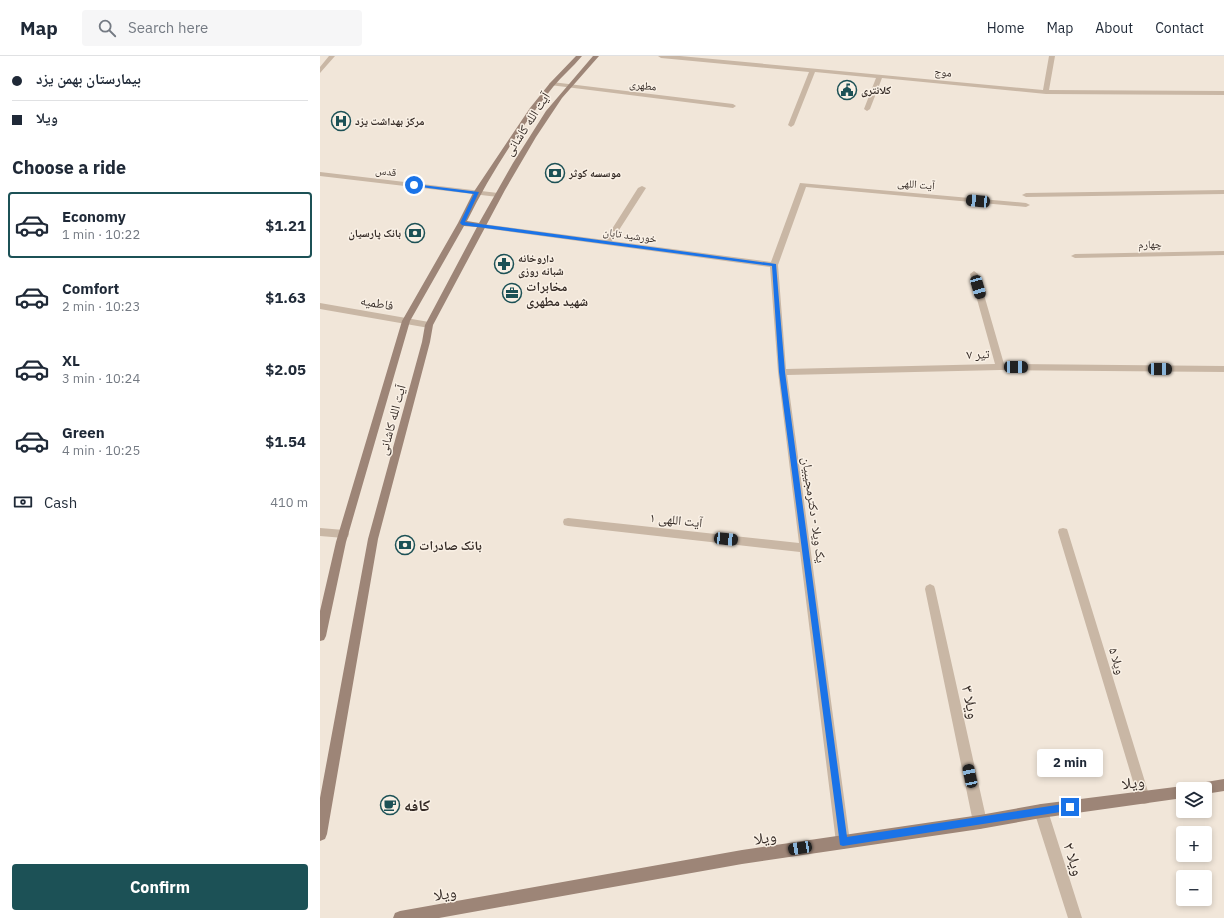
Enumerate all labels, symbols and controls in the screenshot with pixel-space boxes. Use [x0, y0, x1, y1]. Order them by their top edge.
search box [82, 10, 362, 46]
text: Map [20, 16, 58, 40]
icon: search [96, 17, 118, 39]
text: Search here [128, 18, 208, 37]
text: Home [987, 19, 1024, 37]
text: Map [1046, 19, 1073, 37]
text: About [1095, 19, 1133, 37]
text: Contact [1155, 19, 1204, 37]
street label: موج [934, 64, 952, 80]
text: بیمارستان بهمن یزد [36, 69, 141, 88]
street label: مطهری [629, 76, 657, 94]
public building icon: کلانتری [836, 79, 858, 101]
place label: کلانتری [861, 83, 891, 98]
street label: آیت الله کاشانی [500, 88, 554, 159]
text: ویلا [36, 108, 58, 127]
hospital icon: مرکز بهداشت یزد [330, 110, 352, 132]
place label: مرکز بهداشت یزد [355, 114, 424, 128]
text: Choose a ride [12, 156, 126, 179]
bank icon: موسسه کوثر [544, 162, 566, 184]
street label: قدس [375, 163, 398, 179]
place label: موسسه کوثر [568, 166, 621, 180]
street label: آیت اللهی [897, 175, 935, 193]
route start [405, 176, 423, 194]
car [966, 194, 990, 208]
icon: car [14, 207, 50, 243]
text: Economy [62, 207, 126, 226]
text: $1.21 [265, 216, 306, 235]
bank icon: بانک پارسیان [404, 222, 426, 244]
street label: خورشید تابان [602, 224, 658, 246]
text: 1 min · 10:22 [62, 226, 140, 243]
place label: بانک پارسیان [348, 226, 401, 241]
street label: چهارم [1138, 237, 1162, 251]
place label: داروخانه شبانه روزی [518, 251, 564, 279]
pharmacy icon: داروخانه شبانه روزی [493, 253, 515, 275]
car [969, 274, 987, 300]
place label: مخابرات شهید مطهری [526, 278, 588, 310]
icon: car [14, 279, 50, 315]
text: Comfort [62, 279, 119, 298]
office icon: مخابرات شهید مطهری [501, 282, 523, 304]
text: $1.63 [265, 288, 306, 307]
street label: فاطمیه [359, 292, 395, 314]
text: 2 min · 10:23 [62, 298, 140, 315]
street label: ۷ تیر [966, 345, 990, 363]
icon: car [14, 351, 50, 387]
text: XL [62, 351, 80, 370]
text: $2.05 [265, 360, 306, 379]
car [1004, 361, 1028, 373]
car [1148, 363, 1172, 375]
text: 3 min · 10:24 [62, 370, 140, 387]
street label: آیت الله کاشانی [374, 382, 410, 457]
icon: car [14, 423, 50, 459]
text: Green [62, 423, 105, 442]
text: $1.54 [265, 432, 306, 451]
text: 4 min · 10:25 [62, 442, 140, 459]
street label: یک ویلا - دکترمجیبیان [798, 456, 830, 564]
icon: cash [12, 491, 34, 513]
text: Cash [44, 493, 77, 512]
text: 410 m [270, 494, 308, 511]
street label: آیت اللهی ۱ [649, 509, 704, 531]
car [713, 532, 739, 546]
bank icon: بانک صادرات [394, 534, 416, 556]
place label: بانک صادرات [419, 537, 482, 554]
street label: ویلا ۵ [1105, 645, 1129, 677]
street label: ویلا ۳ [958, 683, 984, 721]
callout: 2 min [1037, 749, 1103, 777]
text: 2 min [1053, 754, 1087, 771]
car [962, 763, 978, 789]
street label: ویلا [1120, 771, 1146, 793]
map controls [1176, 782, 1212, 906]
button: layers [1176, 782, 1212, 818]
cafe icon: کافه [379, 794, 401, 816]
place label: کافه [404, 795, 430, 815]
route end [1061, 798, 1079, 816]
street label: ویلا [752, 825, 778, 849]
button: + [1176, 826, 1212, 862]
car [787, 840, 813, 856]
street label: ویلا ۲ [1059, 840, 1089, 878]
button: Confirm [12, 864, 308, 910]
button: − [1176, 870, 1212, 906]
street label: ویلا [432, 881, 458, 905]

